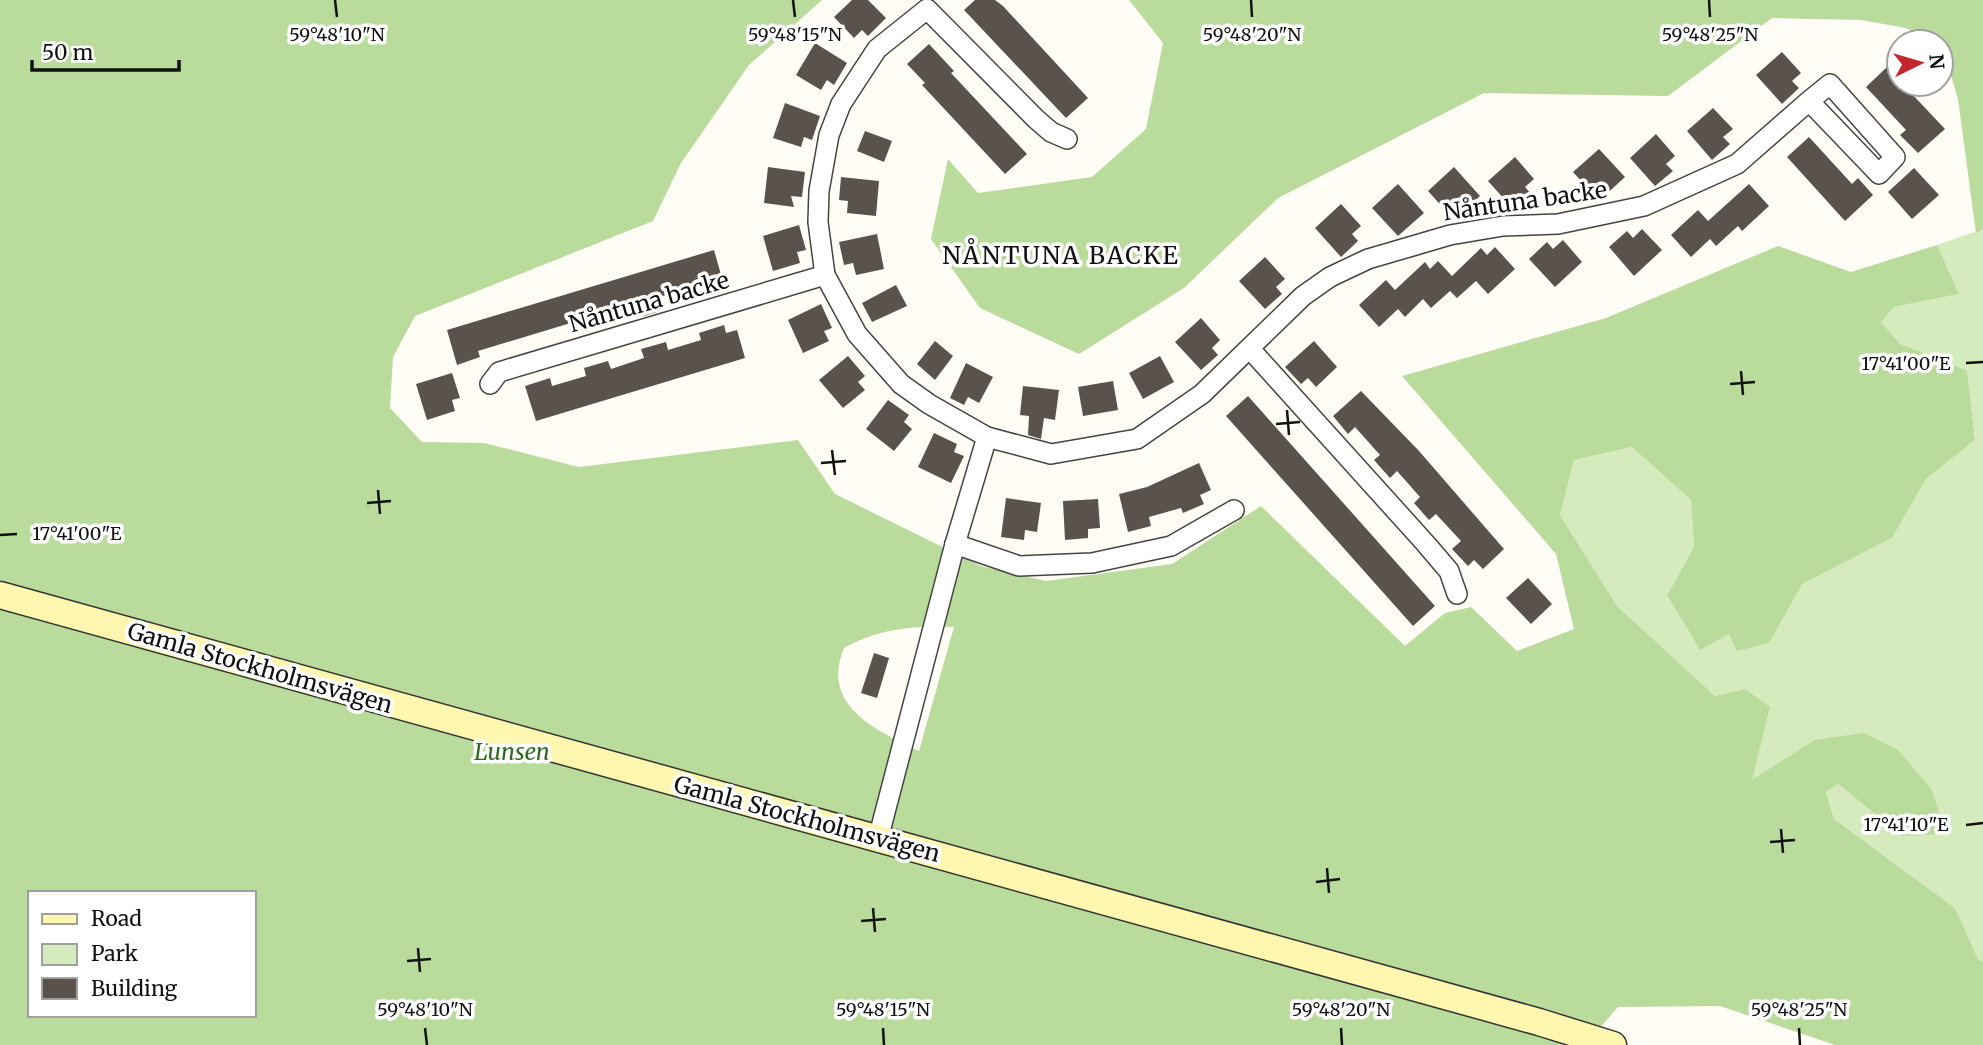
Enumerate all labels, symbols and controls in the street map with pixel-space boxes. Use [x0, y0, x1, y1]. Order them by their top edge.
text: 59°48'10"N [289, 23, 385, 46]
text: 59°48'15"N [748, 23, 842, 46]
text: 59°48'20"N [1203, 23, 1301, 46]
text: 59°48'25"N [1662, 23, 1758, 46]
scale bar [32, 28, 178, 72]
north arrow [1885, 28, 1955, 98]
text: 50 m [42, 39, 93, 66]
text: N [1924, 53, 1950, 70]
street label: Nåntuna backe [1441, 175, 1609, 226]
district label: NÅNTUNA BACKE [942, 238, 1180, 271]
street label: Nåntuna backe [566, 265, 732, 338]
text: 17°41'00"E [1862, 352, 1951, 375]
text: 17°41'00"E [33, 522, 122, 545]
street label: Gamla Stockholmsvägen [124, 616, 396, 719]
park label: Lunsen [474, 737, 550, 766]
street label: Gamla Stockholmsvägen [671, 769, 943, 868]
text: 17°41'10"E [1864, 813, 1949, 836]
legend [28, 891, 256, 1017]
text: Road [91, 905, 142, 932]
text: Park [91, 940, 138, 967]
text: Building [91, 975, 178, 1002]
text: 59°48'10"N [377, 998, 473, 1021]
text: 59°48'15"N [836, 998, 930, 1021]
text: 59°48'20"N [1292, 998, 1390, 1021]
text: 59°48'25"N [1751, 998, 1847, 1021]

